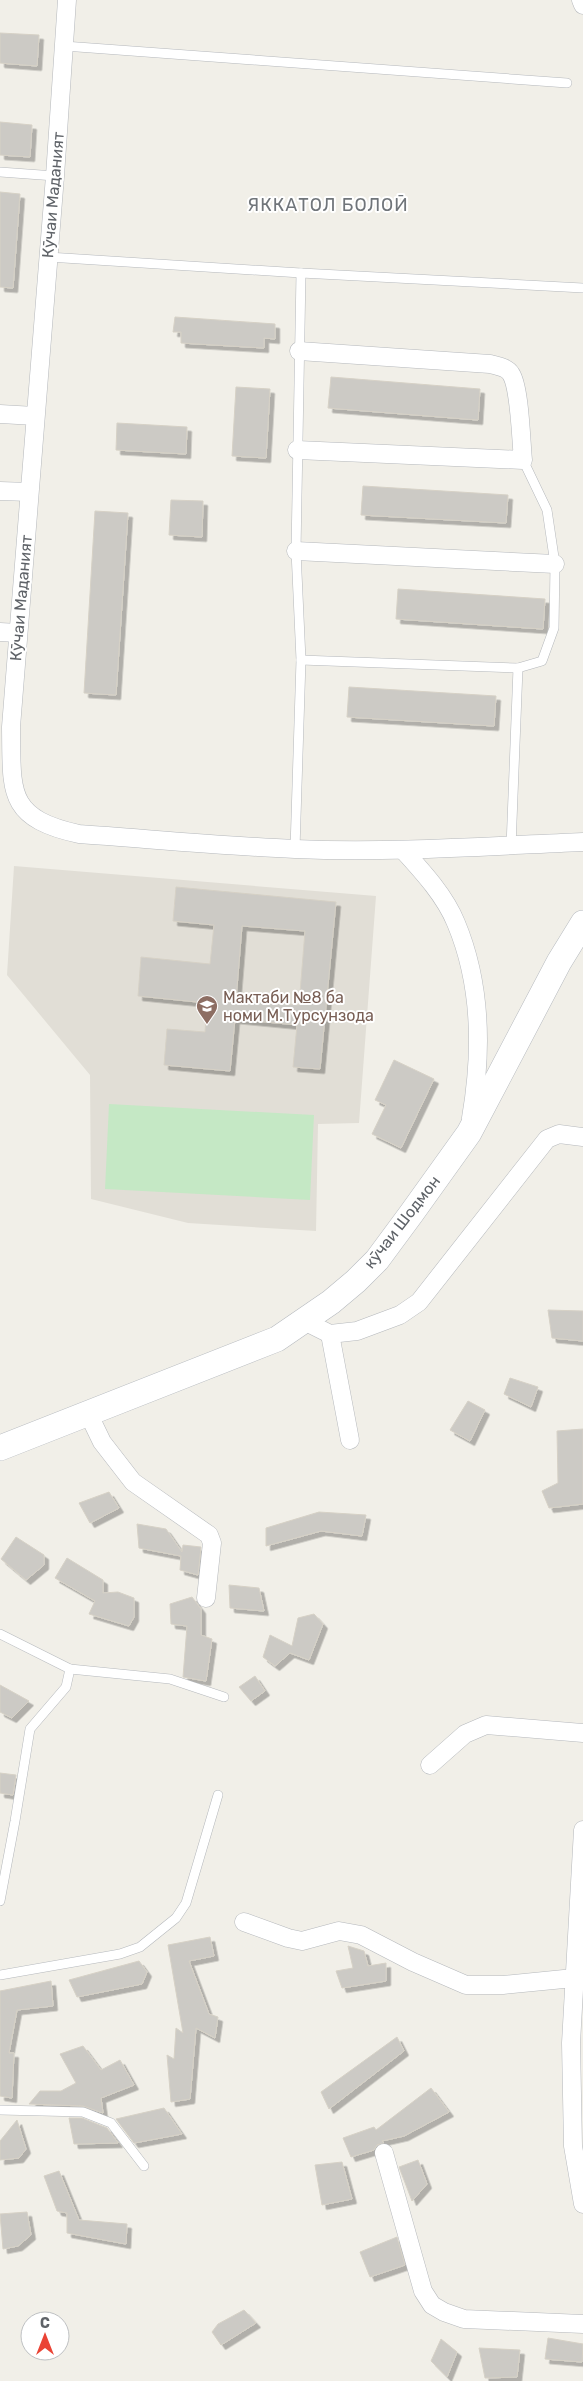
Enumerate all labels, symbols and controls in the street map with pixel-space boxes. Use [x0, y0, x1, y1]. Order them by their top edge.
street label: Кӯчаи Маданият [38, 131, 68, 259]
district label: ЯККАТОЛ БОЛОӢ [247, 194, 409, 216]
street label: Кӯчаи Маданият [6, 534, 36, 662]
place label: Мактаби №8 ба номи М.Турсунзода [223, 988, 374, 1025]
school or university icon: Мактаби №8 ба номи М.Турсунзода [195, 994, 219, 1025]
street label: кӯчаи Шодмон [360, 1172, 444, 1272]
north arrow [20, 2311, 70, 2361]
text: С [40, 2315, 50, 2332]

